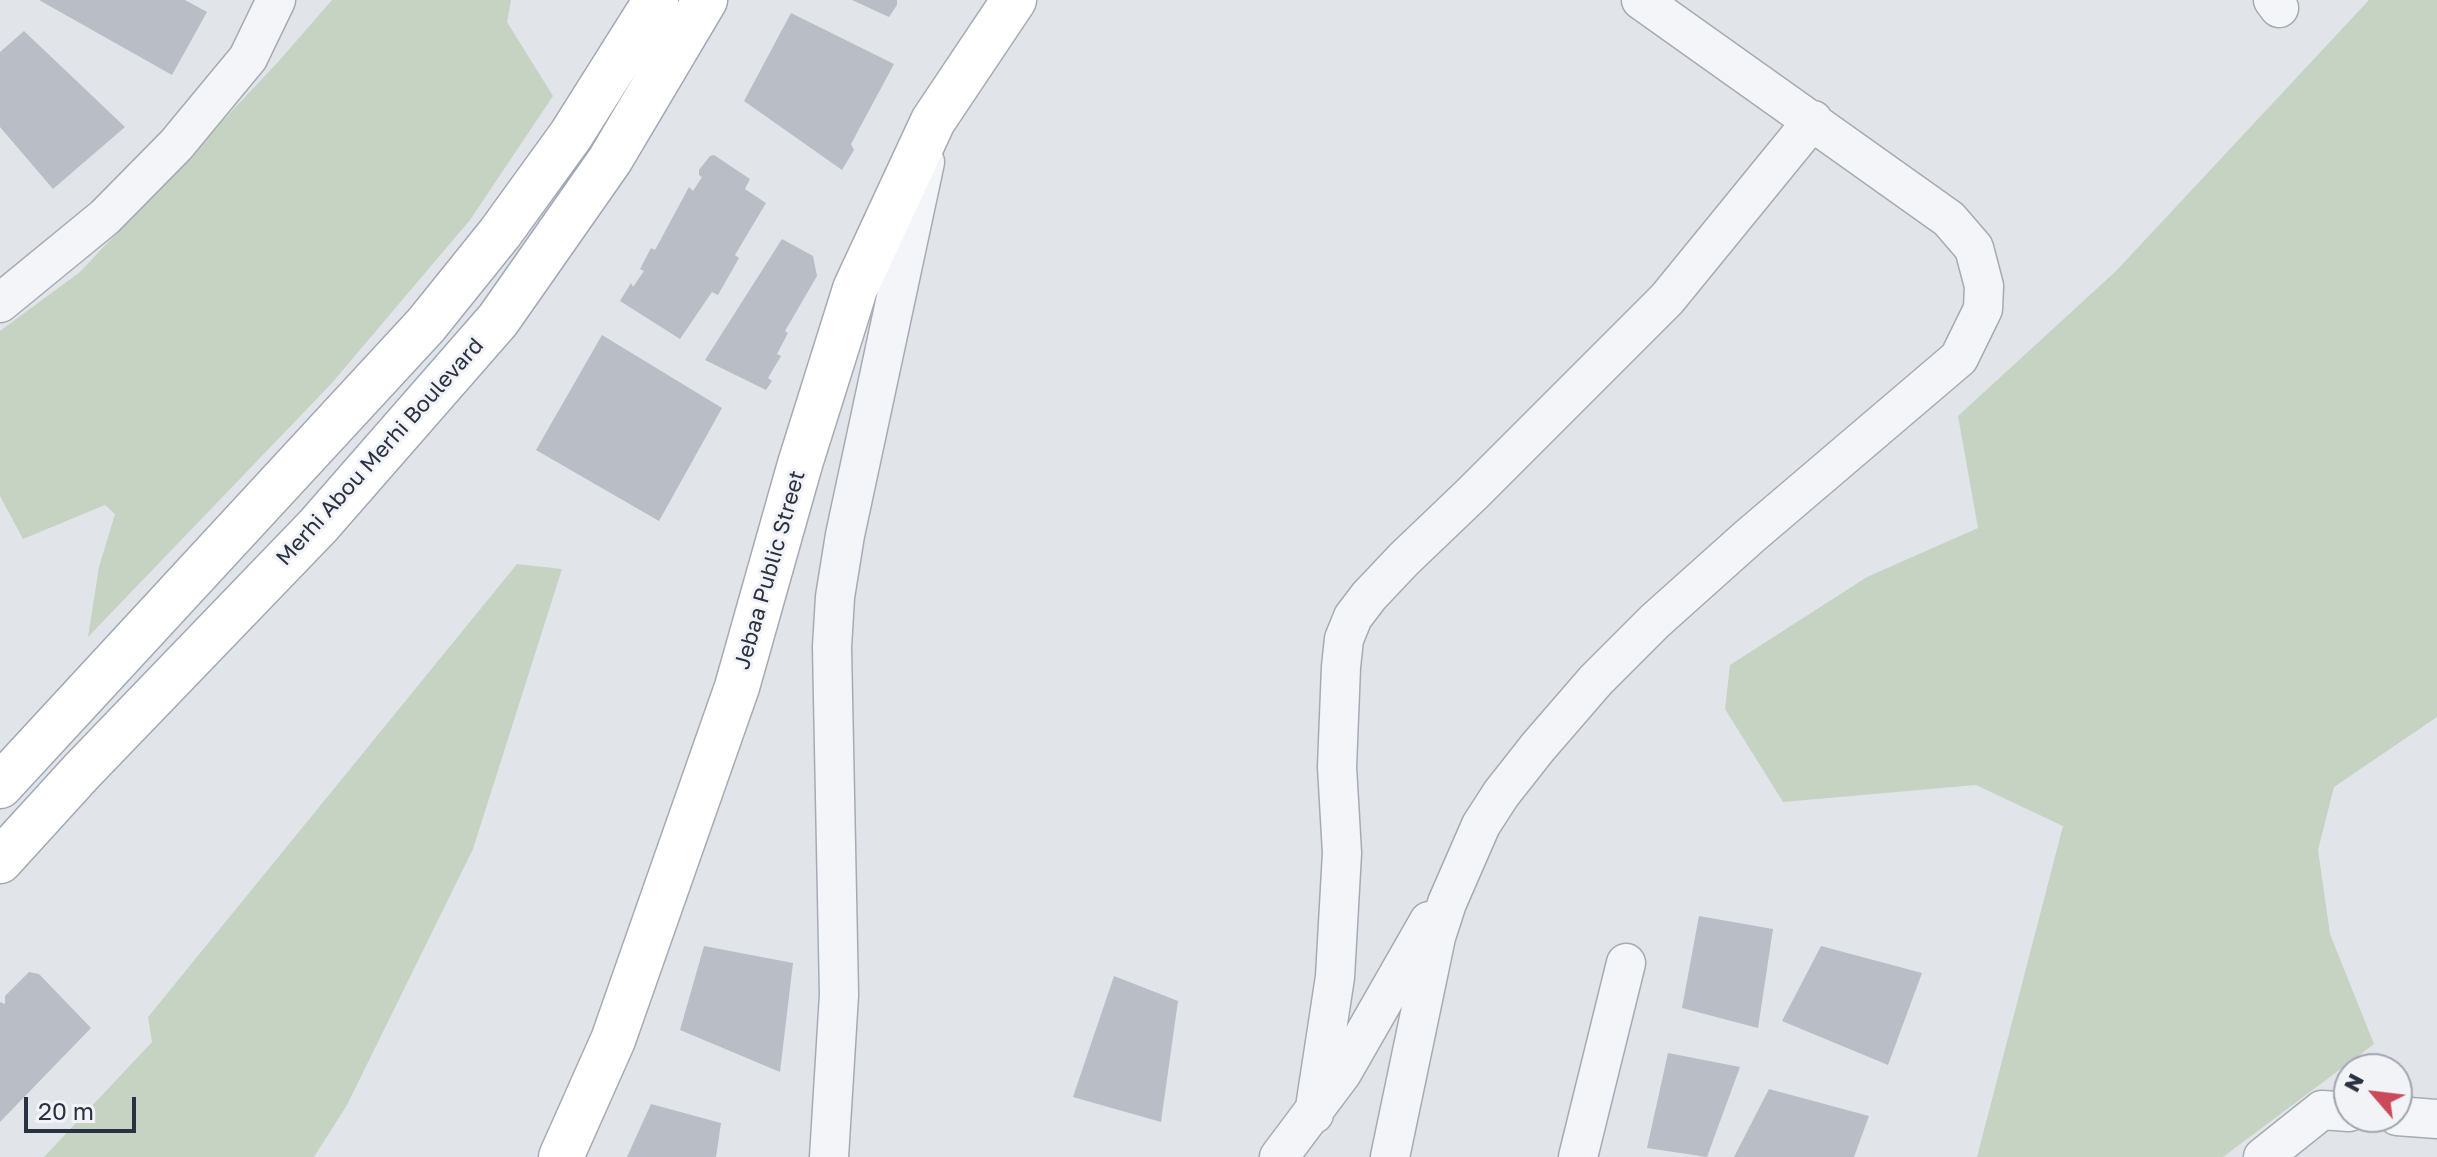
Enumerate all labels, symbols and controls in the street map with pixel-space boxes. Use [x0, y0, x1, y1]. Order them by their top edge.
street label: Merhi Abou Merhi Boulevard [271, 333, 489, 571]
street label: Jebaa Public Street [729, 468, 811, 672]
north arrow [2333, 1053, 2413, 1133]
text: N [2337, 1069, 2369, 1096]
scale bar [28, 1081, 140, 1131]
text: 20 m [38, 1096, 94, 1125]

